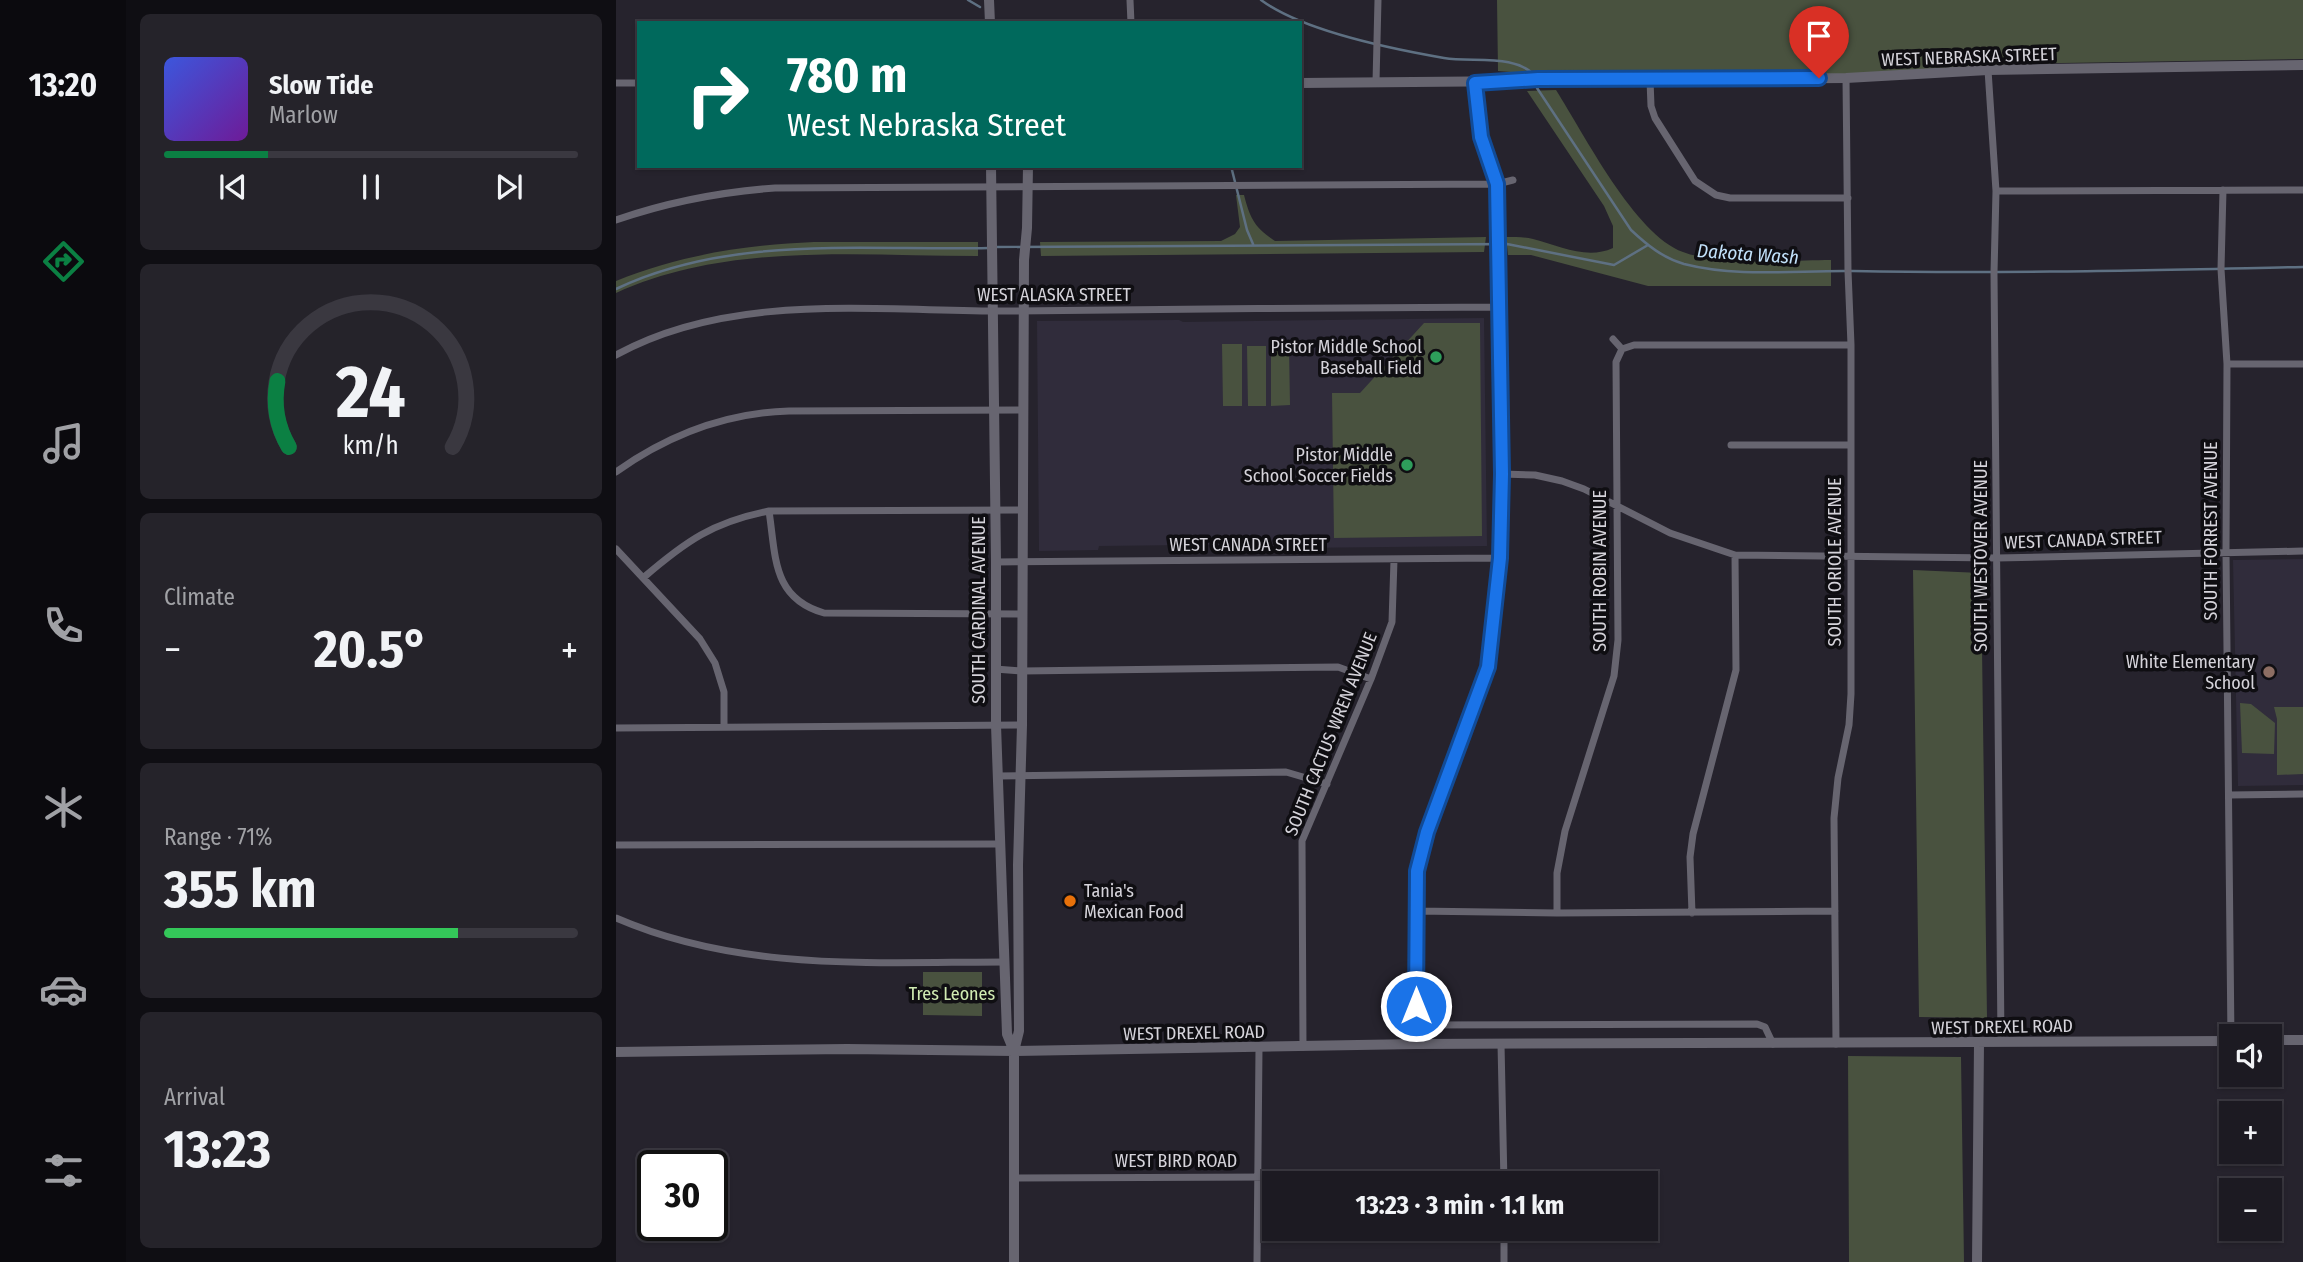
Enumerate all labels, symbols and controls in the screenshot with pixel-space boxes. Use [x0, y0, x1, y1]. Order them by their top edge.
pin [1789, 6, 1849, 78]
icon: arrive [1800, 17, 1838, 55]
street label: WEST NEBRASKA STREET [1881, 43, 2058, 71]
text: 780 m [787, 46, 907, 105]
icon: right [672, 49, 763, 140]
text: 13:20 [29, 66, 97, 104]
text: Slow Tide [269, 70, 373, 101]
text: Marlow [269, 101, 338, 129]
text: West Nebraska Street [787, 106, 1066, 144]
icon: previous [214, 168, 252, 206]
icon: pause [352, 168, 390, 206]
icon: next [490, 168, 528, 206]
icon: directions [39, 237, 88, 286]
water label: Dakota Wash [1696, 239, 1800, 269]
street label: WEST ALASKA STREET [977, 284, 1132, 306]
place label: Pistor Middle School Baseball Field [1271, 336, 1422, 379]
marker: Pistor Middle School Baseball Field [1428, 349, 1444, 365]
text: 24 [335, 350, 406, 437]
icon: music [39, 419, 88, 468]
text: km/h [343, 431, 399, 461]
street label: SOUTH FORREST AVENUE [2200, 442, 2222, 620]
place label: Pistor Middle School Soccer Fields [1244, 444, 1393, 487]
marker: Pistor Middle School Soccer Fields [1399, 457, 1415, 473]
street label: SOUTH WESTOVER AVENUE [1970, 460, 1992, 652]
street label: SOUTH ORIOLE AVENUE [1824, 478, 1846, 646]
street label: SOUTH ROBIN AVENUE [1589, 490, 1611, 652]
street label: SOUTH CARDINAL AVENUE [968, 516, 990, 704]
street label: WEST CANADA STREET [2004, 526, 2163, 554]
street label: WEST CANADA STREET [1169, 534, 1328, 556]
text: Climate [164, 583, 235, 611]
icon: phone [39, 601, 88, 650]
text: 20.5° [314, 618, 428, 681]
text: − [164, 627, 181, 673]
text: + [561, 627, 578, 673]
street label: SOUTH CACTUS WREN AVENUE [1280, 629, 1382, 839]
place label: White Elementary School [2126, 651, 2255, 694]
marker: White Elementary School [2261, 664, 2277, 680]
icon: climate [39, 783, 88, 832]
text: Range · 71% [164, 823, 272, 851]
text: 355 km [164, 858, 316, 921]
place label: Tania's Mexican Food [1084, 880, 1184, 923]
marker: Tania's Mexican Food [1062, 893, 1078, 909]
icon: car [39, 965, 88, 1014]
position arrow [1379, 969, 1453, 1043]
park label: Tres Leones [909, 983, 996, 1005]
street label: WEST DREXEL ROAD [1931, 1015, 2073, 1039]
street label: WEST DREXEL ROAD [1123, 1021, 1265, 1045]
map controls [2219, 1024, 2282, 1241]
button: sound [2219, 1024, 2282, 1087]
text: Arrival [164, 1083, 225, 1111]
button: + [2219, 1101, 2282, 1164]
text: 13:23 [164, 1118, 271, 1181]
icon: filters [39, 1146, 88, 1195]
speed limit sign: 30 [637, 1150, 728, 1241]
street label: WEST BIRD ROAD [1115, 1150, 1237, 1172]
button: − [2219, 1178, 2282, 1241]
text: 13:23 · 3 min · 1.1 km [1356, 1190, 1564, 1221]

